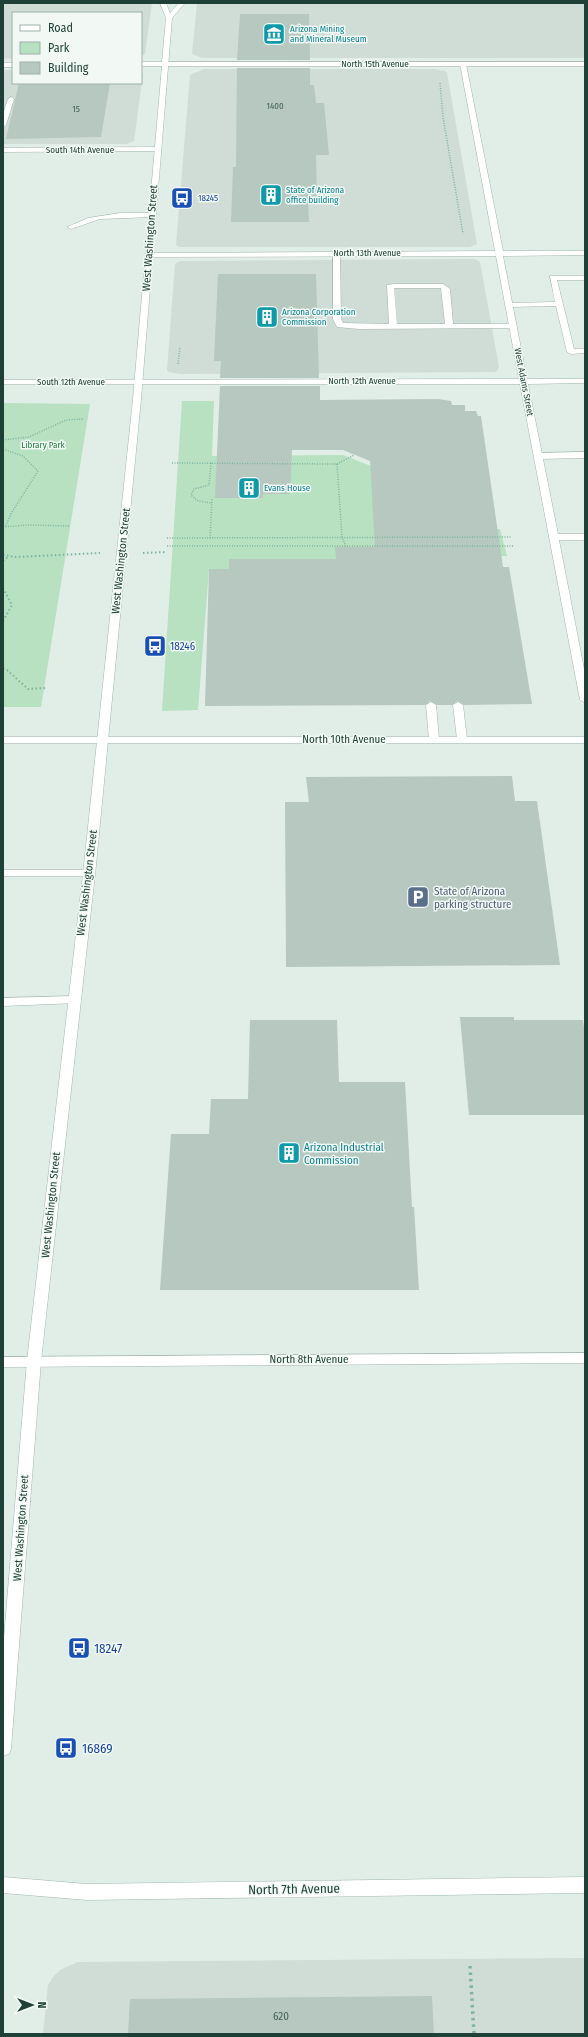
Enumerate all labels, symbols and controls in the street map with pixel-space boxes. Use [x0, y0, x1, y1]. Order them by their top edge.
legend [12, 12, 142, 84]
text: Road [48, 21, 73, 35]
museum icon: Arizona Mining and Mineral Museum [261, 21, 287, 47]
place label: Arizona Mining and Mineral Museum [290, 24, 367, 44]
text: Park [48, 41, 70, 55]
street label: North 15th Avenue [341, 59, 409, 69]
text: Building [48, 61, 89, 75]
house number: 1400 [266, 101, 284, 111]
house number: 15 [72, 104, 80, 114]
street label: South 14th Avenue [46, 145, 115, 155]
building icon: State of Arizona office building [258, 182, 284, 208]
street label: West Washington Street [140, 184, 160, 292]
bus stop icon: 18245 [169, 185, 195, 211]
place label: State of Arizona office building [286, 185, 345, 205]
place label: 18245 [198, 193, 218, 203]
street label: North 13th Avenue [333, 248, 401, 258]
building icon: Arizona Corporation Commission [254, 304, 280, 330]
place label: Arizona Corporation Commission [282, 307, 356, 327]
street label: West Adams Street [513, 347, 535, 417]
street label: North 12th Avenue [328, 376, 396, 386]
street label: South 12th Avenue [37, 377, 106, 387]
park label: Library Park [21, 440, 66, 450]
building icon: Evans House [236, 475, 262, 501]
place label: Evans House [264, 483, 311, 493]
street label: West Washington Street [109, 507, 133, 615]
bus stop icon: 18246 [142, 633, 168, 659]
place label: 18246 [170, 640, 196, 653]
street label: North 10th Avenue [302, 733, 386, 746]
street label: West Washington Street [74, 829, 100, 937]
parking icon: State of Arizona parking structure [405, 884, 431, 910]
place label: State of Arizona parking structure [434, 885, 511, 911]
building icon: Arizona Industrial Commission [276, 1140, 302, 1166]
place label: Arizona Industrial Commission [304, 1141, 384, 1167]
street label: West Washington Street [39, 1151, 63, 1259]
street label: North 8th Avenue [270, 1353, 348, 1366]
street label: West Washington Street [11, 1474, 31, 1582]
bus stop icon: 18247 [66, 1635, 92, 1661]
place label: 18247 [94, 1641, 122, 1656]
bus stop icon: 16869 [53, 1735, 79, 1761]
place label: 16869 [82, 1741, 113, 1756]
street label: North 7th Avenue [248, 1881, 340, 1897]
north arrow [12, 1985, 52, 2025]
text: N [35, 2002, 48, 2008]
house number: 620 [273, 2010, 289, 2023]

